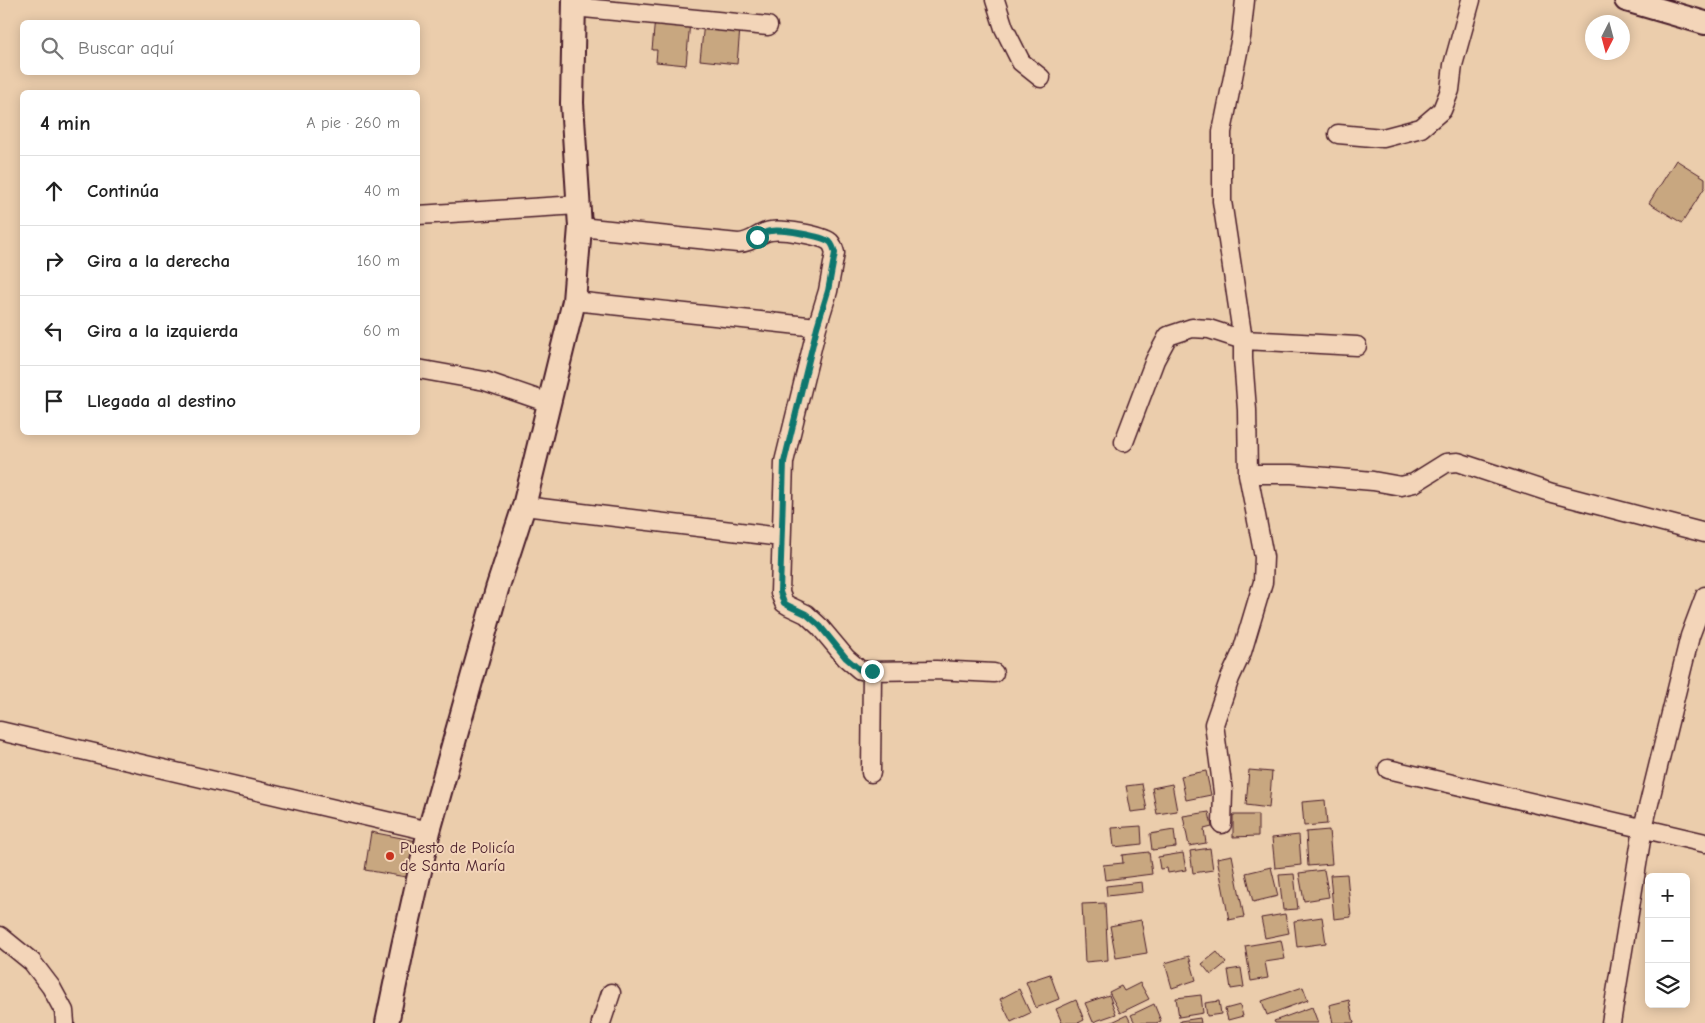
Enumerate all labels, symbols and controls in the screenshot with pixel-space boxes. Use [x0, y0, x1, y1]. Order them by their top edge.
north arrow [1585, 15, 1630, 60]
search box [20, 20, 420, 75]
icon: search [38, 34, 66, 62]
text: Buscar aquí [78, 37, 174, 59]
text: 4 min [40, 111, 91, 135]
text: A pie · 260 m [306, 114, 400, 132]
icon: ahead [40, 177, 68, 205]
text: Continúa [87, 180, 159, 202]
text: 40 m [364, 182, 400, 200]
route start [746, 226, 769, 249]
icon: right [40, 247, 68, 275]
text: Gira a la derecha [87, 250, 230, 272]
text: 160 m [357, 252, 400, 270]
icon: left [40, 317, 68, 345]
text: Gira a la izquierda [87, 320, 238, 342]
text: 60 m [363, 322, 400, 340]
icon: arrive [40, 387, 68, 415]
text: Llegada al destino [87, 390, 236, 412]
route end [861, 660, 884, 683]
place label: Puesto de Policía de Santa María [400, 839, 515, 875]
marker: Puesto de Policía de Santa María [384, 850, 396, 862]
map controls [1645, 873, 1690, 1008]
button: + [1645, 873, 1690, 918]
button: − [1645, 918, 1690, 963]
button: layers [1645, 963, 1690, 1008]

